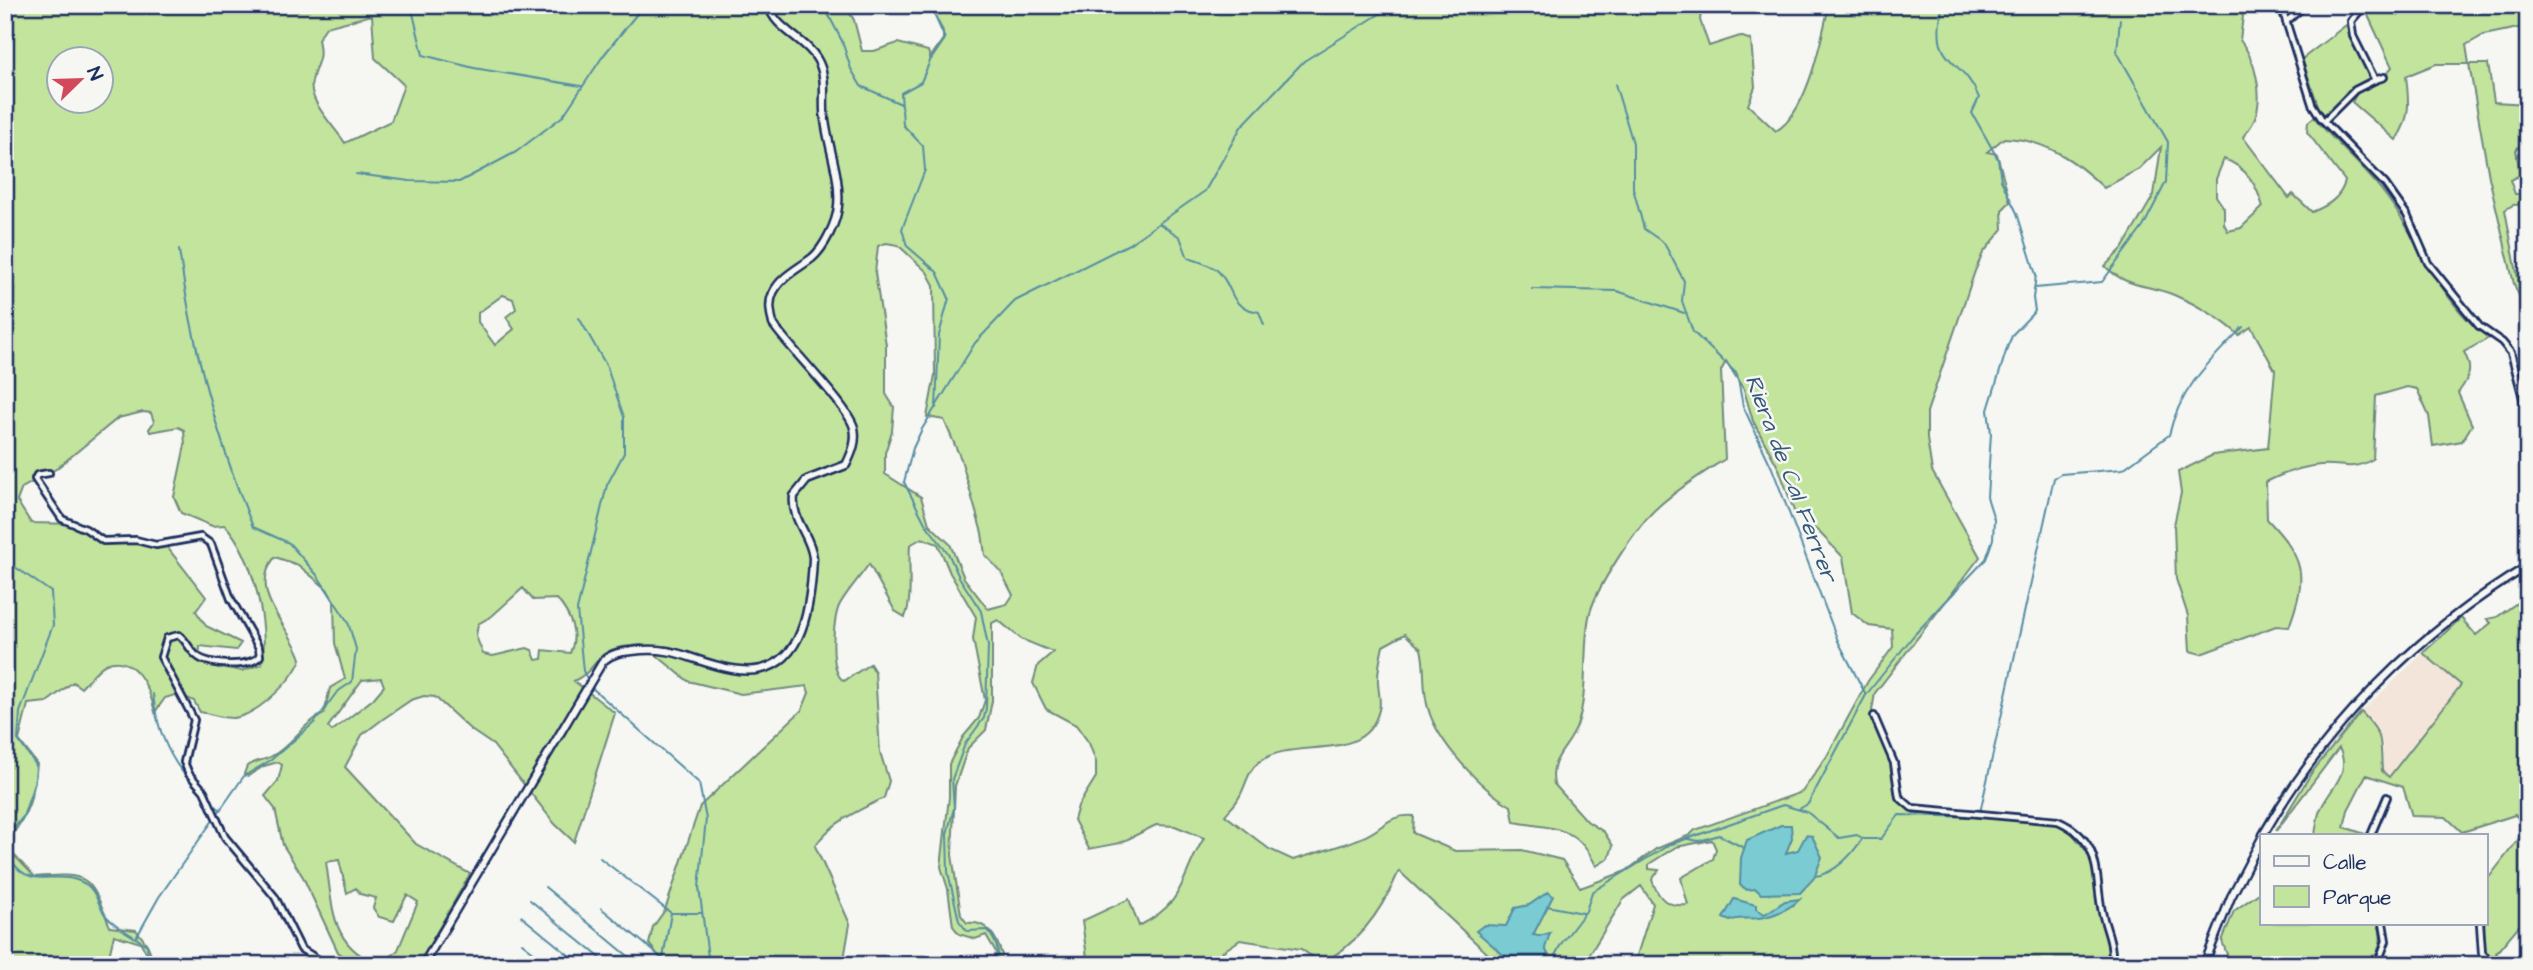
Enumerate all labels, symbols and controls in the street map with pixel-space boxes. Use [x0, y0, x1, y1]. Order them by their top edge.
north arrow [46, 46, 116, 116]
text: N [80, 63, 109, 85]
water label: Riera de Cal Ferrer [1737, 370, 1846, 589]
legend [2260, 834, 2488, 925]
text: Calle [2323, 848, 2367, 877]
text: Parque [2323, 883, 2391, 912]

